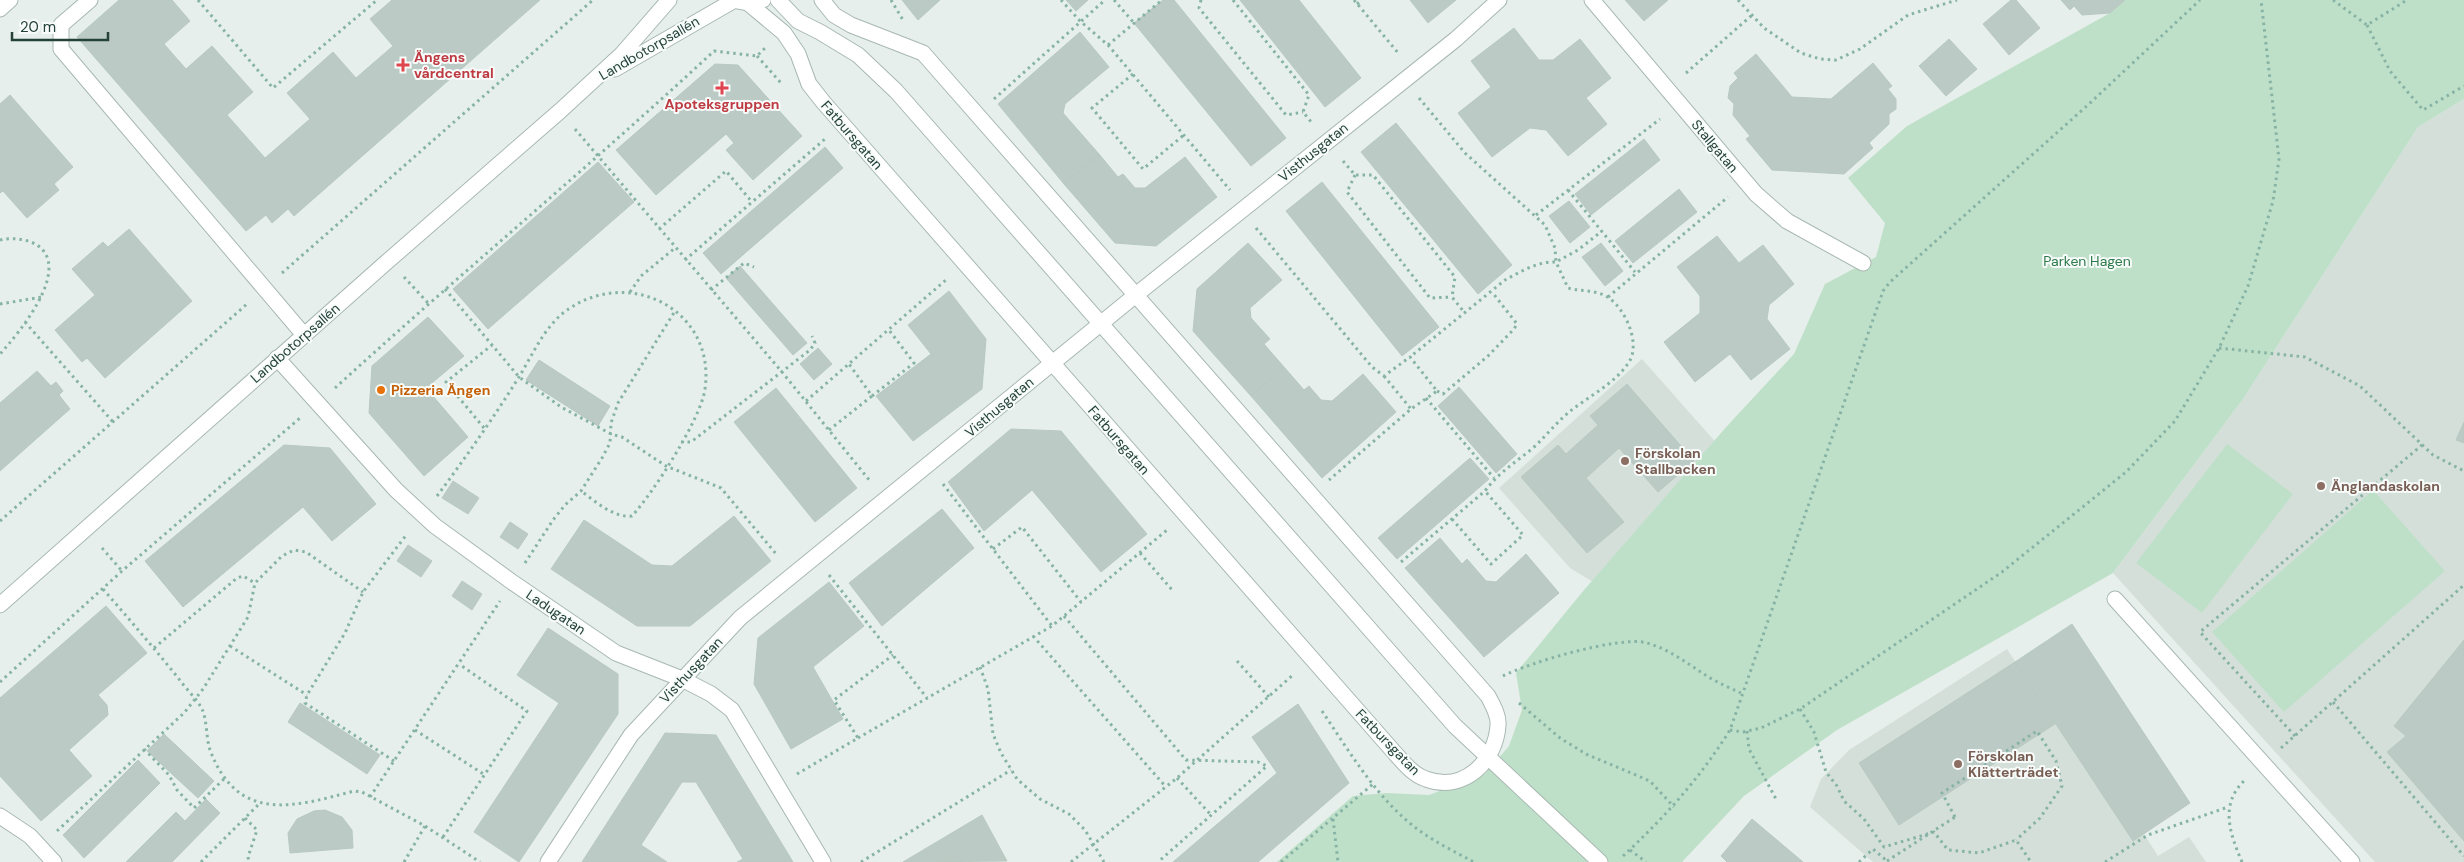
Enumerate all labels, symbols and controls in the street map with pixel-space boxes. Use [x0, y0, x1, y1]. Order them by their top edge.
scale bar [12, 10, 109, 42]
street label: Landbotorpsallén [596, 12, 702, 84]
text: 20 m [20, 17, 56, 37]
place label: Ängens vårdcentral [414, 48, 494, 82]
marker: Ängens vårdcentral [396, 58, 410, 72]
marker: Apoteksgruppen [716, 82, 728, 94]
place label: Apoteksgruppen [665, 95, 779, 113]
street label: Fatbursgatan [817, 97, 887, 173]
street label: Stallgatan [1688, 116, 1742, 176]
street label: Visthusgatan [1275, 118, 1351, 186]
park label: Parken Hagen [2043, 252, 2131, 270]
street label: Landbotorpsallén [246, 299, 344, 387]
street label: Visthusgatan [961, 373, 1037, 441]
place label: Pizzeria Ängen [391, 381, 490, 399]
marker: Pizzeria Ängen [375, 384, 387, 396]
street label: Fatbursgatan [1084, 402, 1154, 478]
place label: Förskolan Stallbacken [1635, 444, 1716, 478]
marker: Förskolan Stallbacken [1619, 455, 1631, 467]
place label: Änglandaskolan [2331, 477, 2440, 495]
marker: Änglandaskolan [2315, 480, 2327, 492]
street label: Ladugatan [523, 585, 589, 639]
street label: Visthusgatan [656, 633, 726, 707]
street label: Fatbursgatan [1352, 705, 1424, 779]
place label: Förskolan Klätterträdet [1968, 747, 2059, 781]
marker: Förskolan Klätterträdet [1952, 758, 1964, 770]

